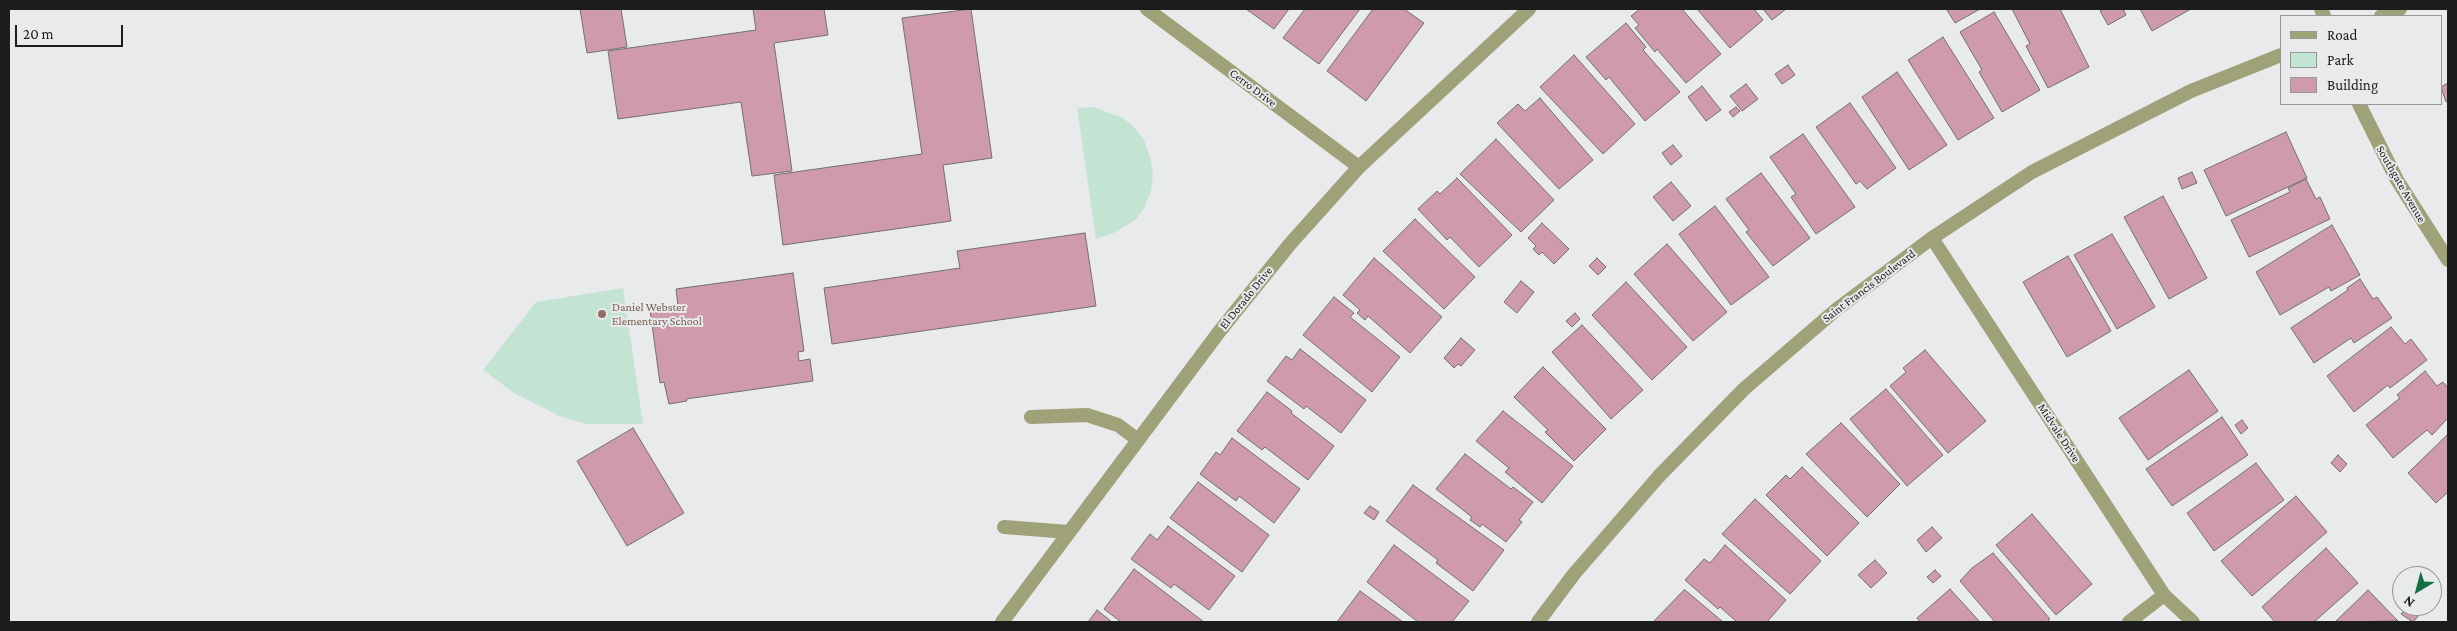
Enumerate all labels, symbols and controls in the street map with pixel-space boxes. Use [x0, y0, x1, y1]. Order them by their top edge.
scale bar [18, 15, 125, 47]
legend [2280, 15, 2442, 105]
text: 20 m [23, 26, 54, 42]
text: Road [2327, 27, 2357, 43]
text: Park [2327, 52, 2354, 68]
street label: Cerro Drive [1227, 66, 1279, 110]
text: Building [2327, 77, 2378, 93]
street label: Southgate Avenue [2373, 143, 2429, 225]
street label: Saint Francis Boulevard [1820, 246, 1918, 326]
street label: El Dorado Drive [1216, 264, 1276, 332]
place label: Daniel Webster Elementary School [612, 300, 702, 328]
marker: Daniel Webster Elementary School [596, 308, 608, 320]
street label: Midvale Drive [2035, 401, 2083, 465]
north arrow [2392, 566, 2442, 616]
text: N [2400, 593, 2417, 611]

